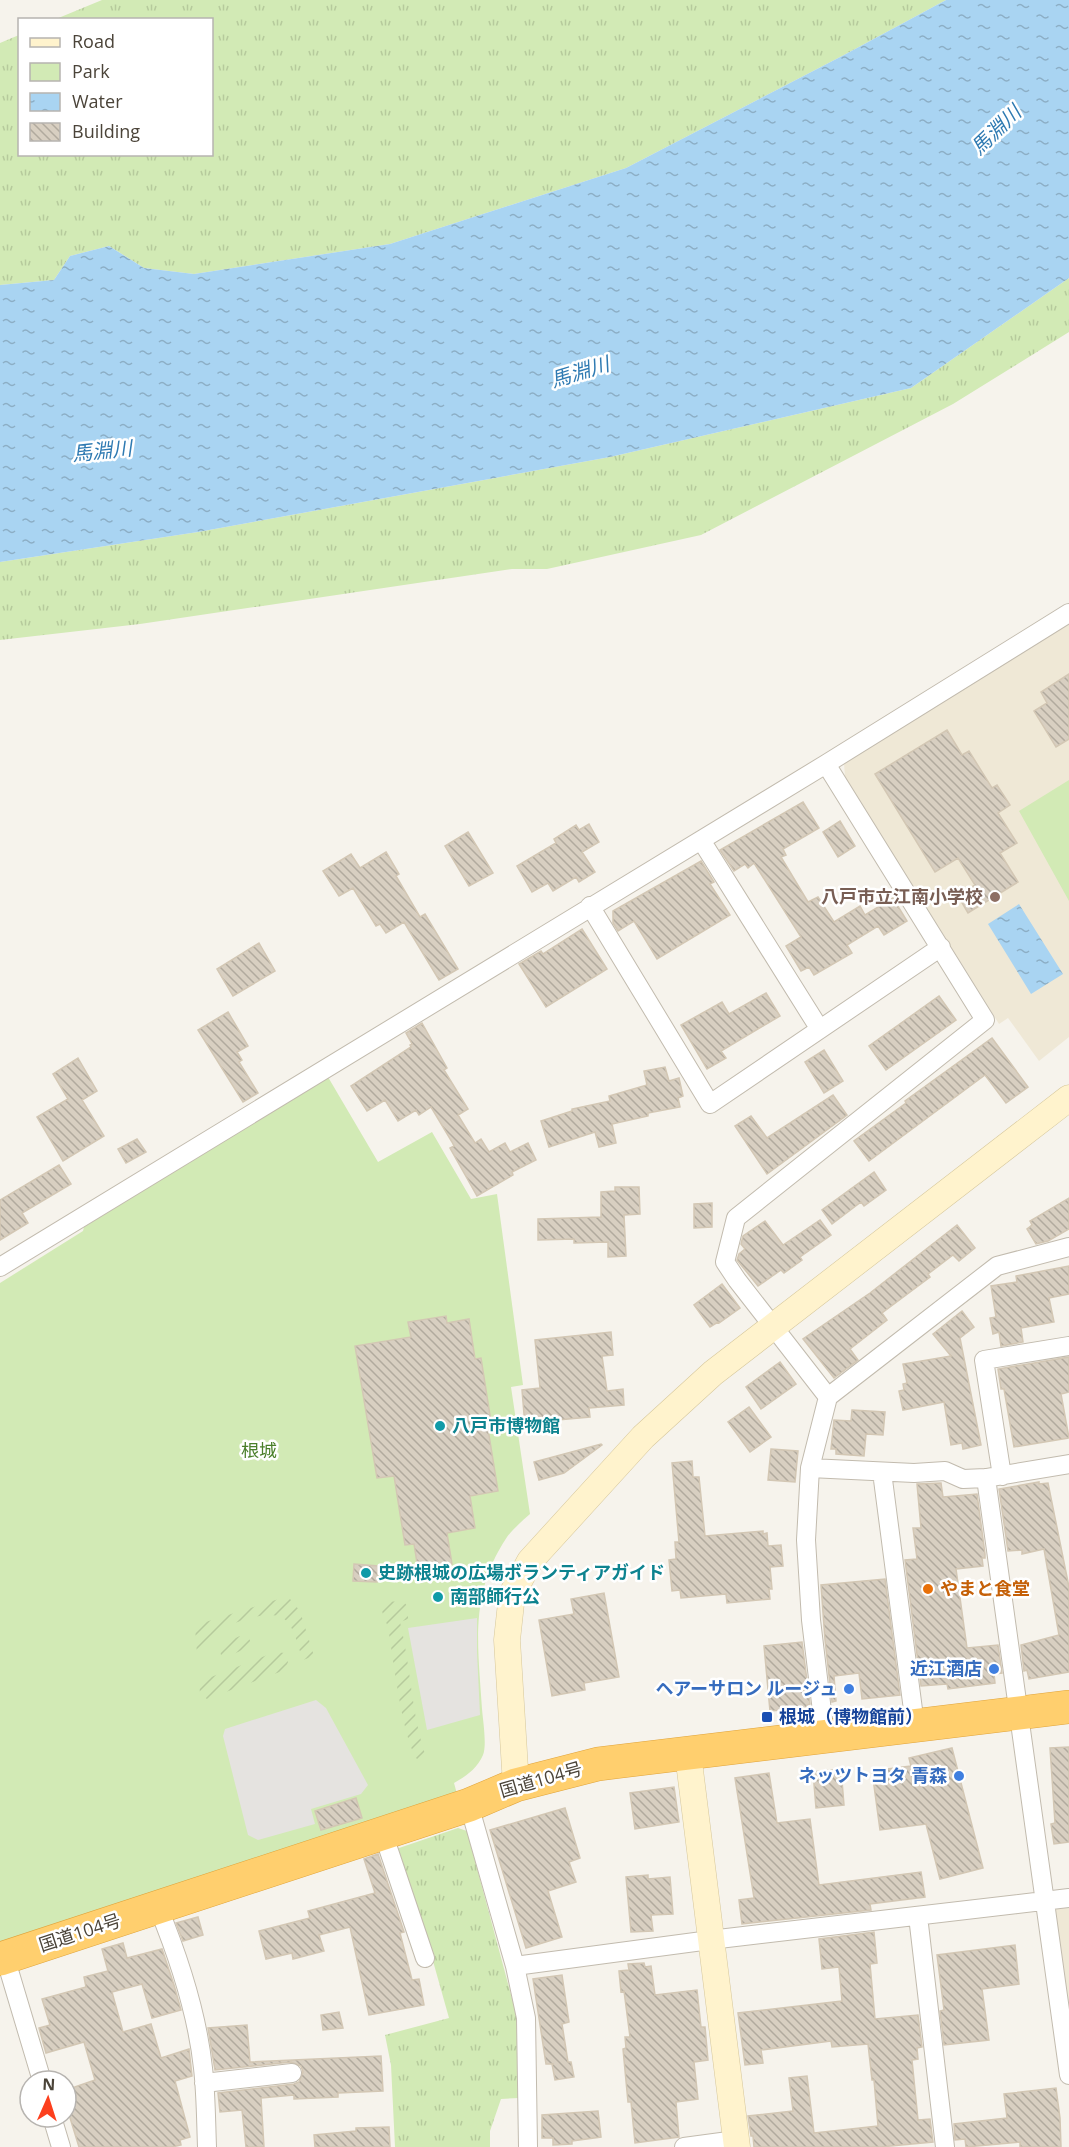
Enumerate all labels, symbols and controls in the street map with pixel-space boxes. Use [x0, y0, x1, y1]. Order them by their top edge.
legend [18, 18, 213, 156]
text: Road [72, 29, 115, 53]
text: Park [72, 59, 110, 83]
text: Water [72, 89, 123, 113]
water label: 馬淵川 [965, 98, 1028, 160]
text: Building [72, 119, 140, 143]
water label: 馬淵川 [547, 349, 614, 393]
water label: 馬淵川 [71, 434, 135, 467]
place label: 八戸市立江南小学校 [821, 884, 983, 908]
marker: 八戸市立江南小学校 [988, 890, 1002, 904]
place label: 八戸市博物館 [452, 1413, 560, 1437]
marker: 八戸市博物館 [433, 1419, 447, 1433]
park label: 根城 [241, 1438, 277, 1462]
place label: 史跡根城の広場ボランティアガイド [378, 1560, 665, 1584]
marker: 史跡根城の広場ボランティアガイド [359, 1566, 373, 1580]
place label: やまと食堂 [940, 1576, 1030, 1600]
marker: やまと食堂 [921, 1582, 935, 1596]
place label: 南部師行公 [450, 1584, 540, 1608]
marker: 南部師行公 [431, 1590, 445, 1604]
place label: 近江酒店 [910, 1656, 982, 1680]
marker: 近江酒店 [987, 1662, 1001, 1676]
place label: ヘアーサロン ルージュ [655, 1676, 837, 1700]
marker: ヘアーサロン ルージュ [842, 1682, 856, 1696]
place label: 根城（博物館前） [779, 1704, 923, 1728]
marker: 根城（博物館前） [760, 1710, 774, 1724]
street label: 国道104号 [497, 1756, 585, 1802]
place label: ネッツトヨタ 青森 [798, 1763, 947, 1787]
marker: ネッツトヨタ 青森 [952, 1769, 966, 1783]
street label: 国道104号 [36, 1908, 124, 1957]
north arrow [18, 2069, 78, 2129]
text: N [42, 2073, 56, 2095]

